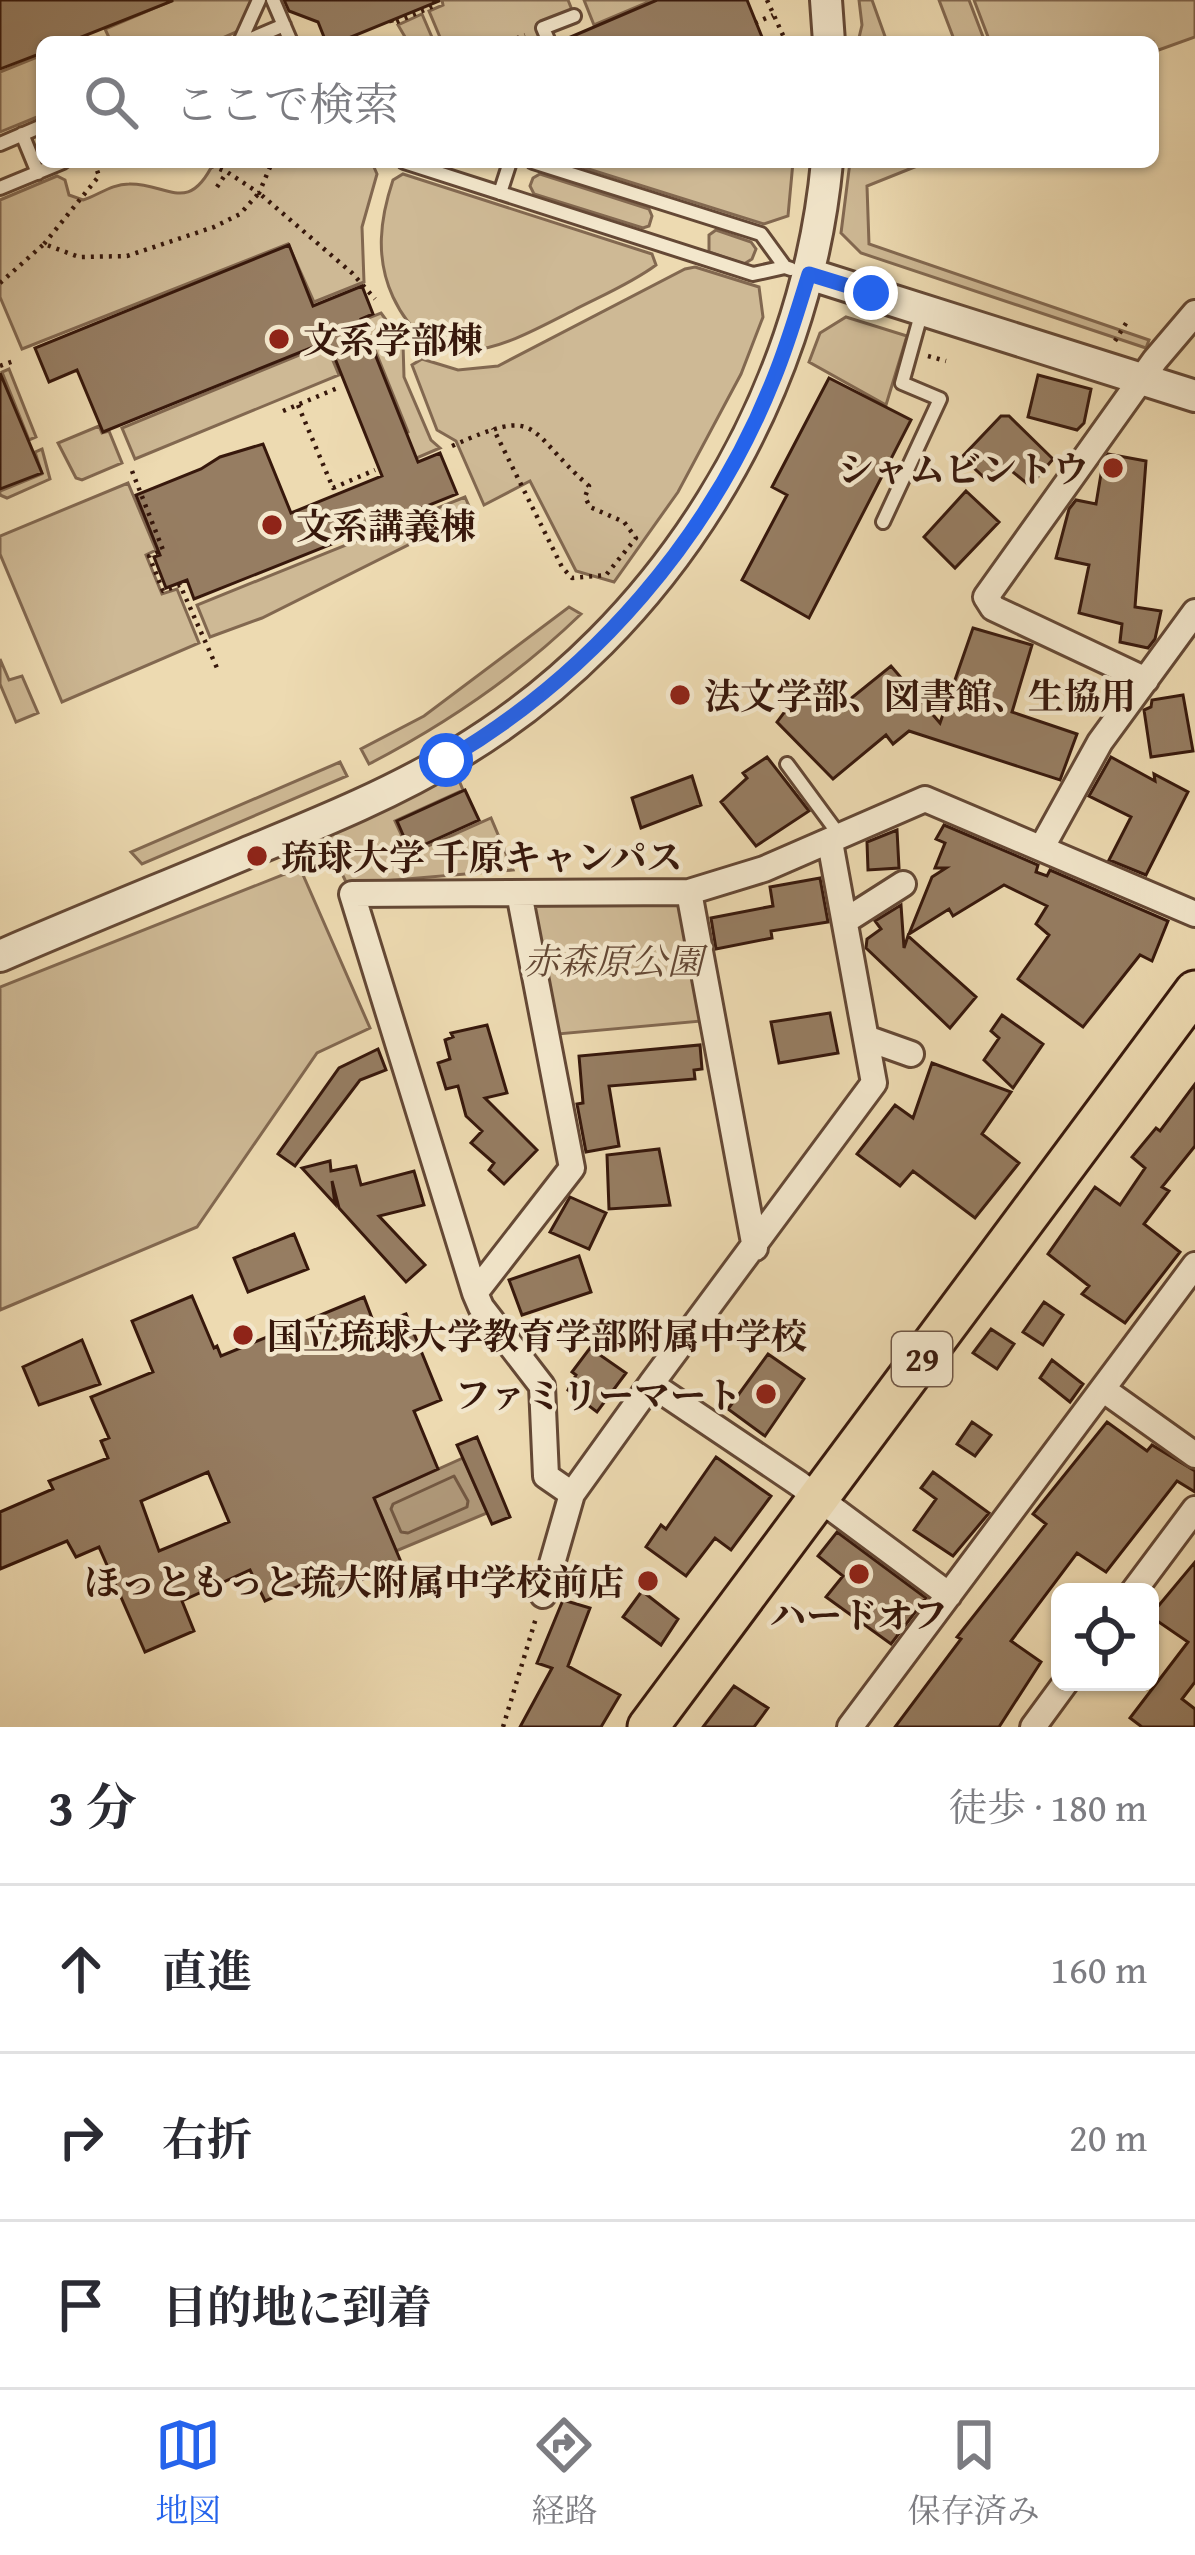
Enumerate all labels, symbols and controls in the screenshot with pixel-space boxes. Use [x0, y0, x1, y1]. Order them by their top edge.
search box [36, 36, 1159, 168]
icon: search [78, 69, 144, 135]
text: ここで検索 [174, 71, 399, 136]
route end [844, 266, 898, 320]
place label: 文系学部棟 [303, 313, 483, 366]
marker: 文系学部棟 [266, 326, 292, 352]
place label: シャムビントウ [838, 442, 1089, 495]
marker: シャムビントウ [1100, 455, 1126, 481]
place label: 文系講義棟 [296, 499, 476, 552]
marker: 文系講義棟 [259, 512, 285, 538]
place label: 法文学部、図書館、生協用 [704, 669, 1136, 722]
marker: 法文学部、図書館、生協用 [667, 682, 693, 708]
route start [419, 733, 473, 787]
place label: 琉球大学 千原キャンパス [281, 830, 682, 883]
marker: 琉球大学 千原キャンパス [244, 843, 270, 869]
park label: 赤森原公園 [523, 934, 708, 987]
place label: 国立琉球大学教育学部附属中学校 [267, 1309, 807, 1362]
marker: 国立琉球大学教育学部附属中学校 [230, 1322, 256, 1348]
road number: 29 [892, 1332, 952, 1386]
place label: ファミリーマート [455, 1368, 742, 1421]
marker: ファミリーマート [753, 1381, 779, 1407]
place label: ほっともっと琉大附属中学校前店 [84, 1555, 624, 1608]
marker: ハードオフ [846, 1561, 872, 1587]
marker: ほっともっと琉大附属中学校前店 [635, 1568, 661, 1594]
map controls [1051, 1583, 1159, 1691]
button: locate [1051, 1583, 1159, 1691]
place label: ハードオフ [770, 1588, 948, 1641]
text: 3 分 [48, 1769, 137, 1844]
text: 徒歩 · 180 m [949, 1778, 1147, 1835]
icon: ahead [48, 1936, 114, 2002]
text: 直進 [162, 1938, 252, 2003]
text: 160 m [1050, 1940, 1147, 1997]
icon: right [48, 2104, 114, 2170]
text: 右折 [162, 2106, 252, 2171]
text: 20 m [1069, 2108, 1147, 2165]
icon: arrive [48, 2272, 114, 2338]
text: 目的地に到着 [162, 2274, 432, 2339]
tab: 地図 [155, 2412, 221, 2534]
tab: 経路 [531, 2412, 597, 2534]
tab: 保存済み [908, 2412, 1040, 2534]

